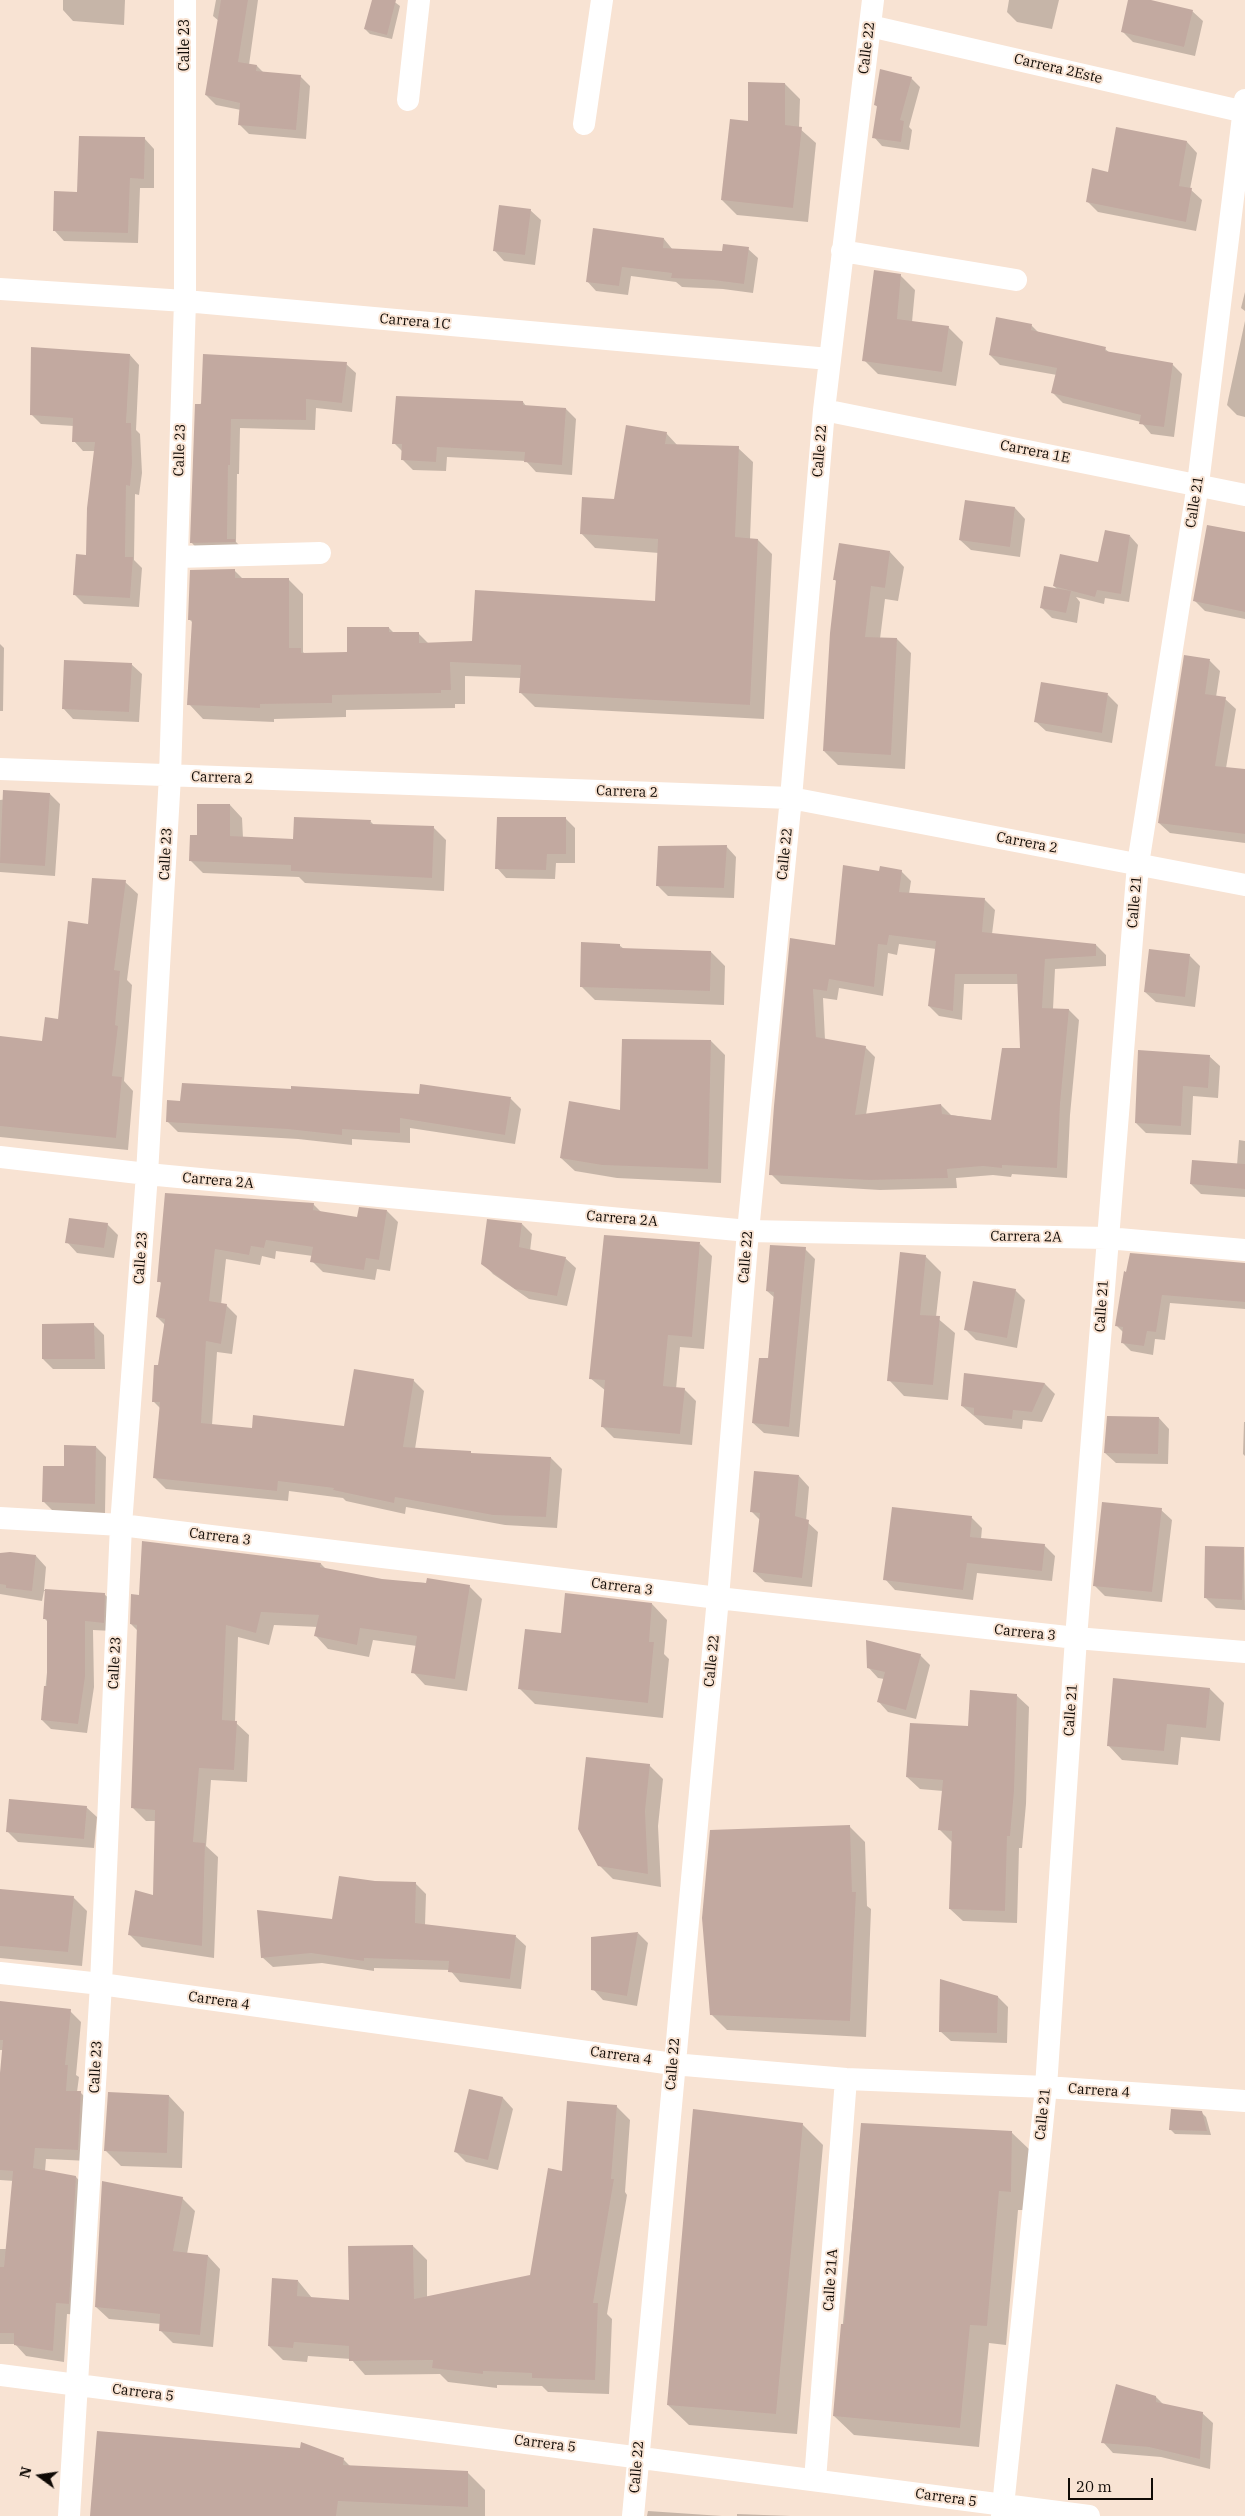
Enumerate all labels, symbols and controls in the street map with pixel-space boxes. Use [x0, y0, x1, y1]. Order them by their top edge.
street label: Calle 23 [177, 19, 193, 71]
street label: Calle 22 [855, 21, 879, 75]
street label: Carrera 2Este [1012, 51, 1104, 87]
street label: Carrera 1C [379, 311, 451, 333]
street label: Calle 23 [171, 423, 189, 477]
street label: Calle 22 [809, 424, 831, 478]
street label: Carrera 1E [999, 437, 1071, 467]
street label: Calle 21 [1183, 475, 1207, 529]
street label: Carrera 2 [191, 769, 253, 787]
street label: Carrera 2 [596, 783, 658, 801]
street label: Calle 23 [156, 827, 176, 881]
street label: Calle 22 [774, 827, 796, 881]
street label: Carrera 2 [995, 829, 1059, 857]
street label: Calle 21 [1124, 875, 1146, 929]
street label: Carrera 2A [182, 1170, 254, 1192]
street label: Carrera 2A [586, 1208, 658, 1230]
street label: Carrera 2A [990, 1228, 1062, 1246]
street label: Calle 22 [735, 1230, 757, 1284]
street label: Calle 23 [131, 1231, 151, 1285]
street label: Calle 21 [1092, 1279, 1112, 1333]
street label: Carrera 3 [188, 1525, 252, 1549]
street label: Carrera 3 [590, 1575, 654, 1599]
street label: Carrera 3 [993, 1621, 1057, 1645]
street label: Calle 22 [701, 1634, 723, 1688]
street label: Calle 23 [105, 1636, 125, 1690]
street label: Calle 21 [1061, 1683, 1081, 1737]
street label: Carrera 4 [187, 1988, 251, 2014]
street label: Calle 22 [662, 2037, 684, 2091]
street label: Calle 23 [86, 2040, 106, 2094]
street label: Carrera 4 [589, 2043, 653, 2069]
street label: Carrera 4 [1067, 2080, 1131, 2102]
street label: Calle 21 [1032, 2087, 1054, 2141]
street label: Calle 21A [820, 2248, 842, 2312]
street label: Carrera 5 [111, 2381, 175, 2405]
street label: Carrera 5 [513, 2432, 577, 2456]
street label: Calle 22 [626, 2440, 648, 2494]
north arrow [15, 2451, 65, 2501]
text: N [15, 2465, 36, 2480]
scale bar [1070, 2468, 1155, 2500]
text: 20 m [1076, 2477, 1112, 2496]
street label: Carrera 5 [914, 2485, 978, 2511]

